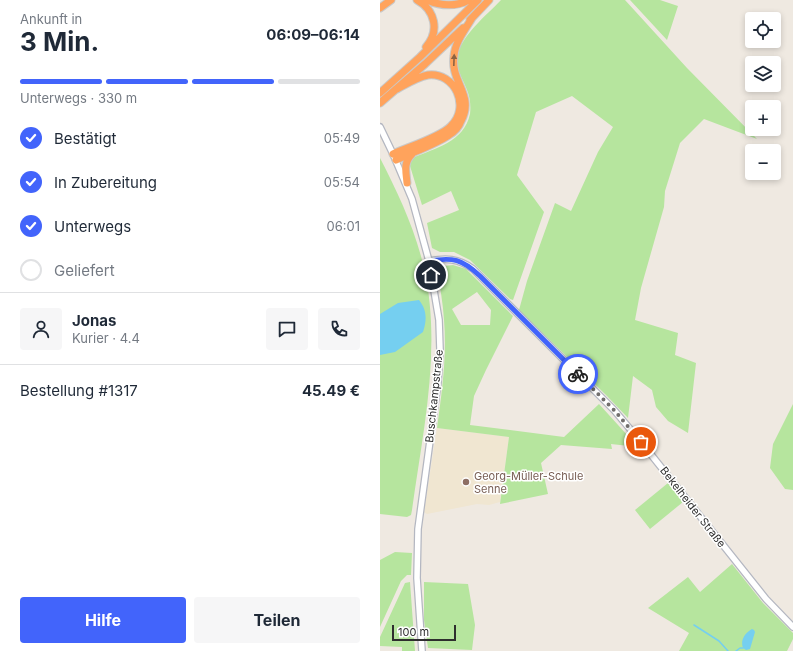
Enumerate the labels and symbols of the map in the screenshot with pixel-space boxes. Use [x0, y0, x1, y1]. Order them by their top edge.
one-way arrow [451, 53, 457, 66]
pin [414, 258, 448, 292]
street label: Buschkampstraße [422, 349, 446, 443]
courier [558, 354, 598, 394]
pin [624, 425, 658, 459]
street label: Bekelheider Straße [657, 464, 729, 550]
place label: Georg-Müller-Schule Senne [474, 469, 583, 496]
marker: Georg-Müller-Schule Senne [461, 477, 471, 487]
scale bar [392, 623, 456, 642]

